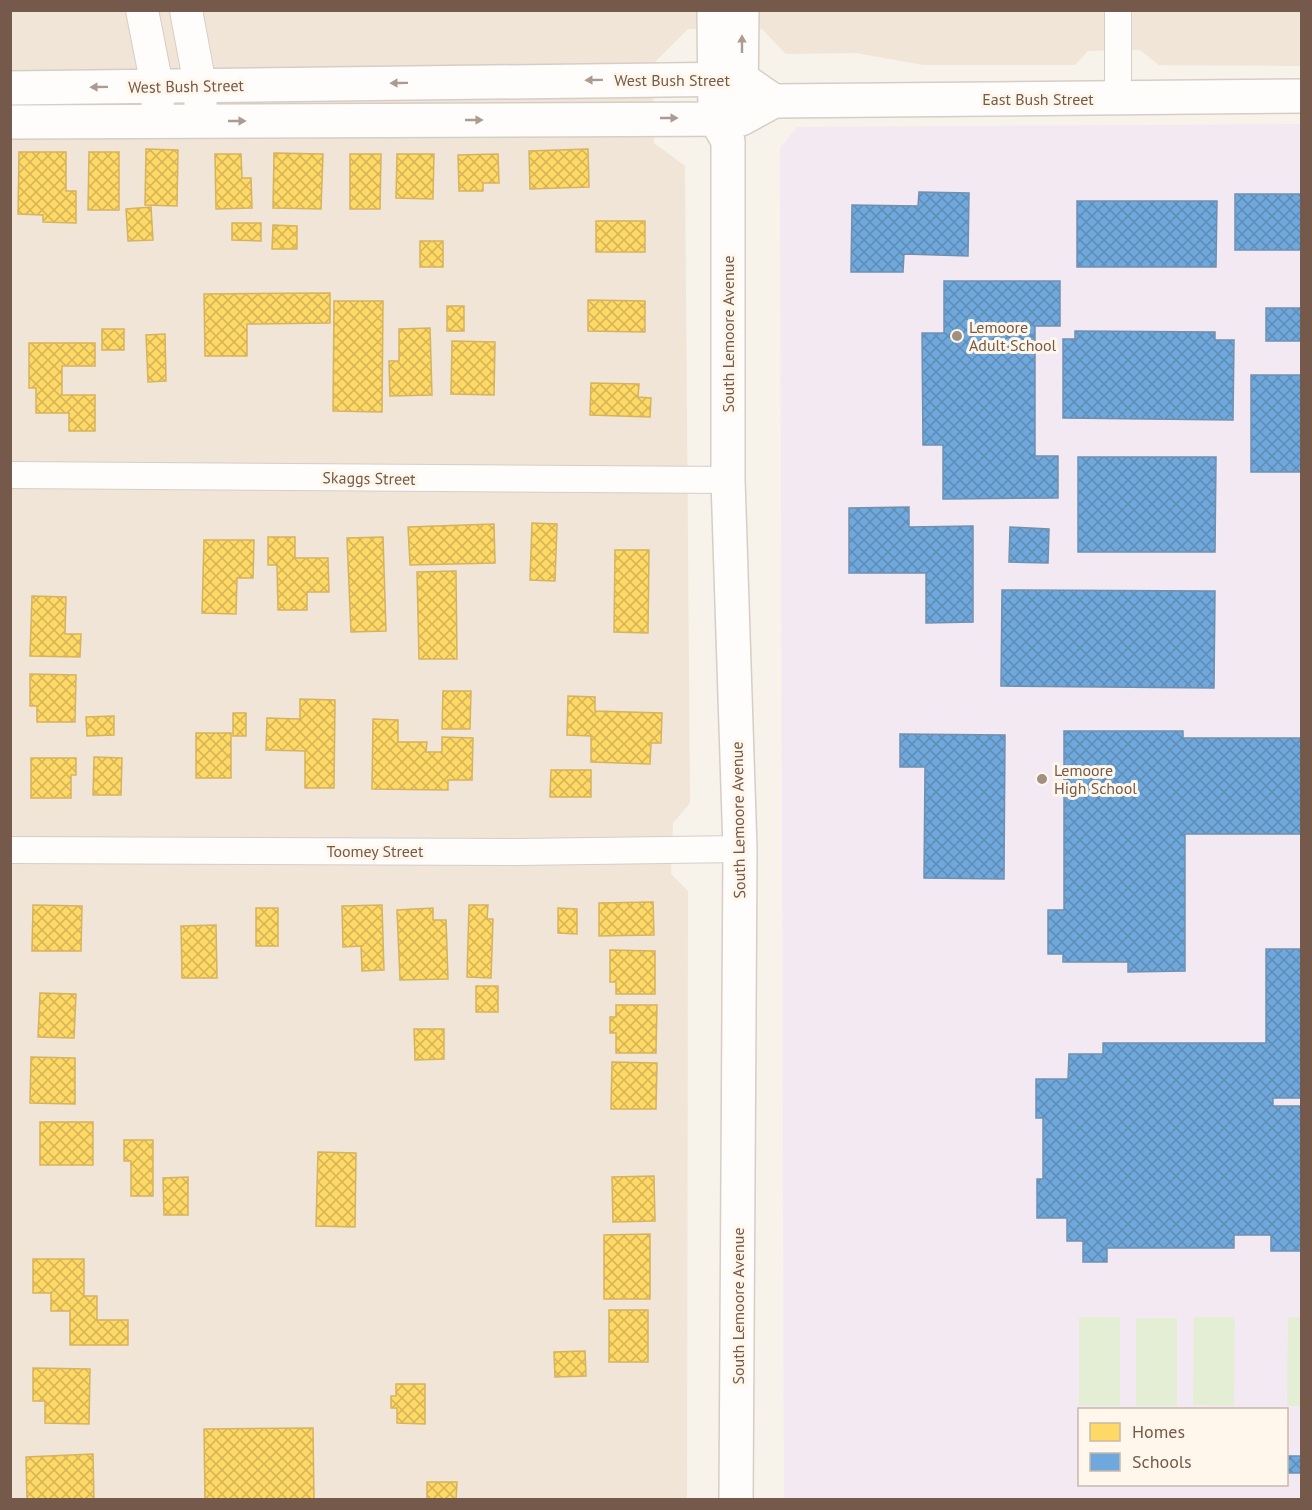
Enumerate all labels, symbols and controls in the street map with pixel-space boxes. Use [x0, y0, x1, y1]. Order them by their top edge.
one-way arrow [737, 35, 747, 54]
street label: West Bush Street [614, 70, 730, 90]
street label: West Bush Street [128, 75, 245, 97]
one-way arrow [585, 75, 604, 85]
one-way arrow [390, 78, 409, 88]
one-way arrow [90, 82, 109, 91]
street label: East Bush Street [982, 89, 1094, 109]
one-way arrow [659, 114, 678, 123]
one-way arrow [464, 115, 483, 125]
one-way arrow [227, 116, 246, 126]
street label: South Lemoore Avenue [718, 255, 738, 413]
place label: Lemoore Adult School [969, 317, 1057, 355]
marker: Lemoore Adult School [950, 329, 964, 343]
street label: Skaggs Street [322, 467, 416, 489]
street label: South Lemoore Avenue [727, 741, 749, 899]
place label: Lemoore High School [1054, 760, 1137, 798]
marker: Lemoore High School [1035, 772, 1049, 786]
street label: Toomey Street [327, 841, 424, 861]
street label: South Lemoore Avenue [728, 1227, 748, 1385]
legend [1078, 1408, 1288, 1486]
text: Homes [1132, 1420, 1185, 1443]
text: Schools [1132, 1450, 1192, 1473]

